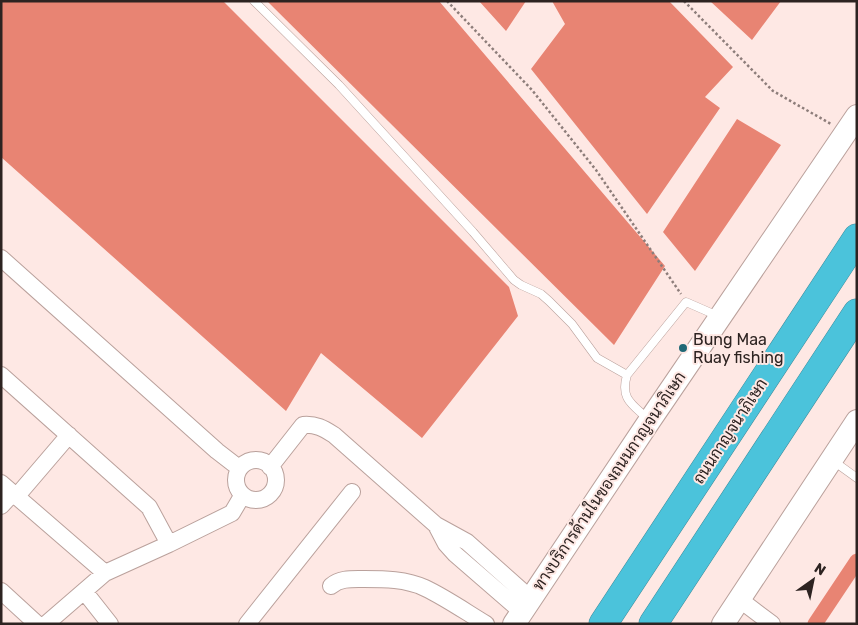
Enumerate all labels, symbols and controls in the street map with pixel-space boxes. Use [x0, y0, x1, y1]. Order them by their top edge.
place label: Bung Maa Ruay fishing [693, 330, 784, 367]
marker: Bung Maa Ruay fishing [677, 342, 689, 354]
street label: ทางบริการด้านในของถนนกาญจนาภิเษก [527, 367, 690, 594]
street label: ถนนกาญจนาภิเษก [689, 375, 771, 487]
north arrow [788, 555, 838, 605]
text: N [811, 560, 829, 579]

